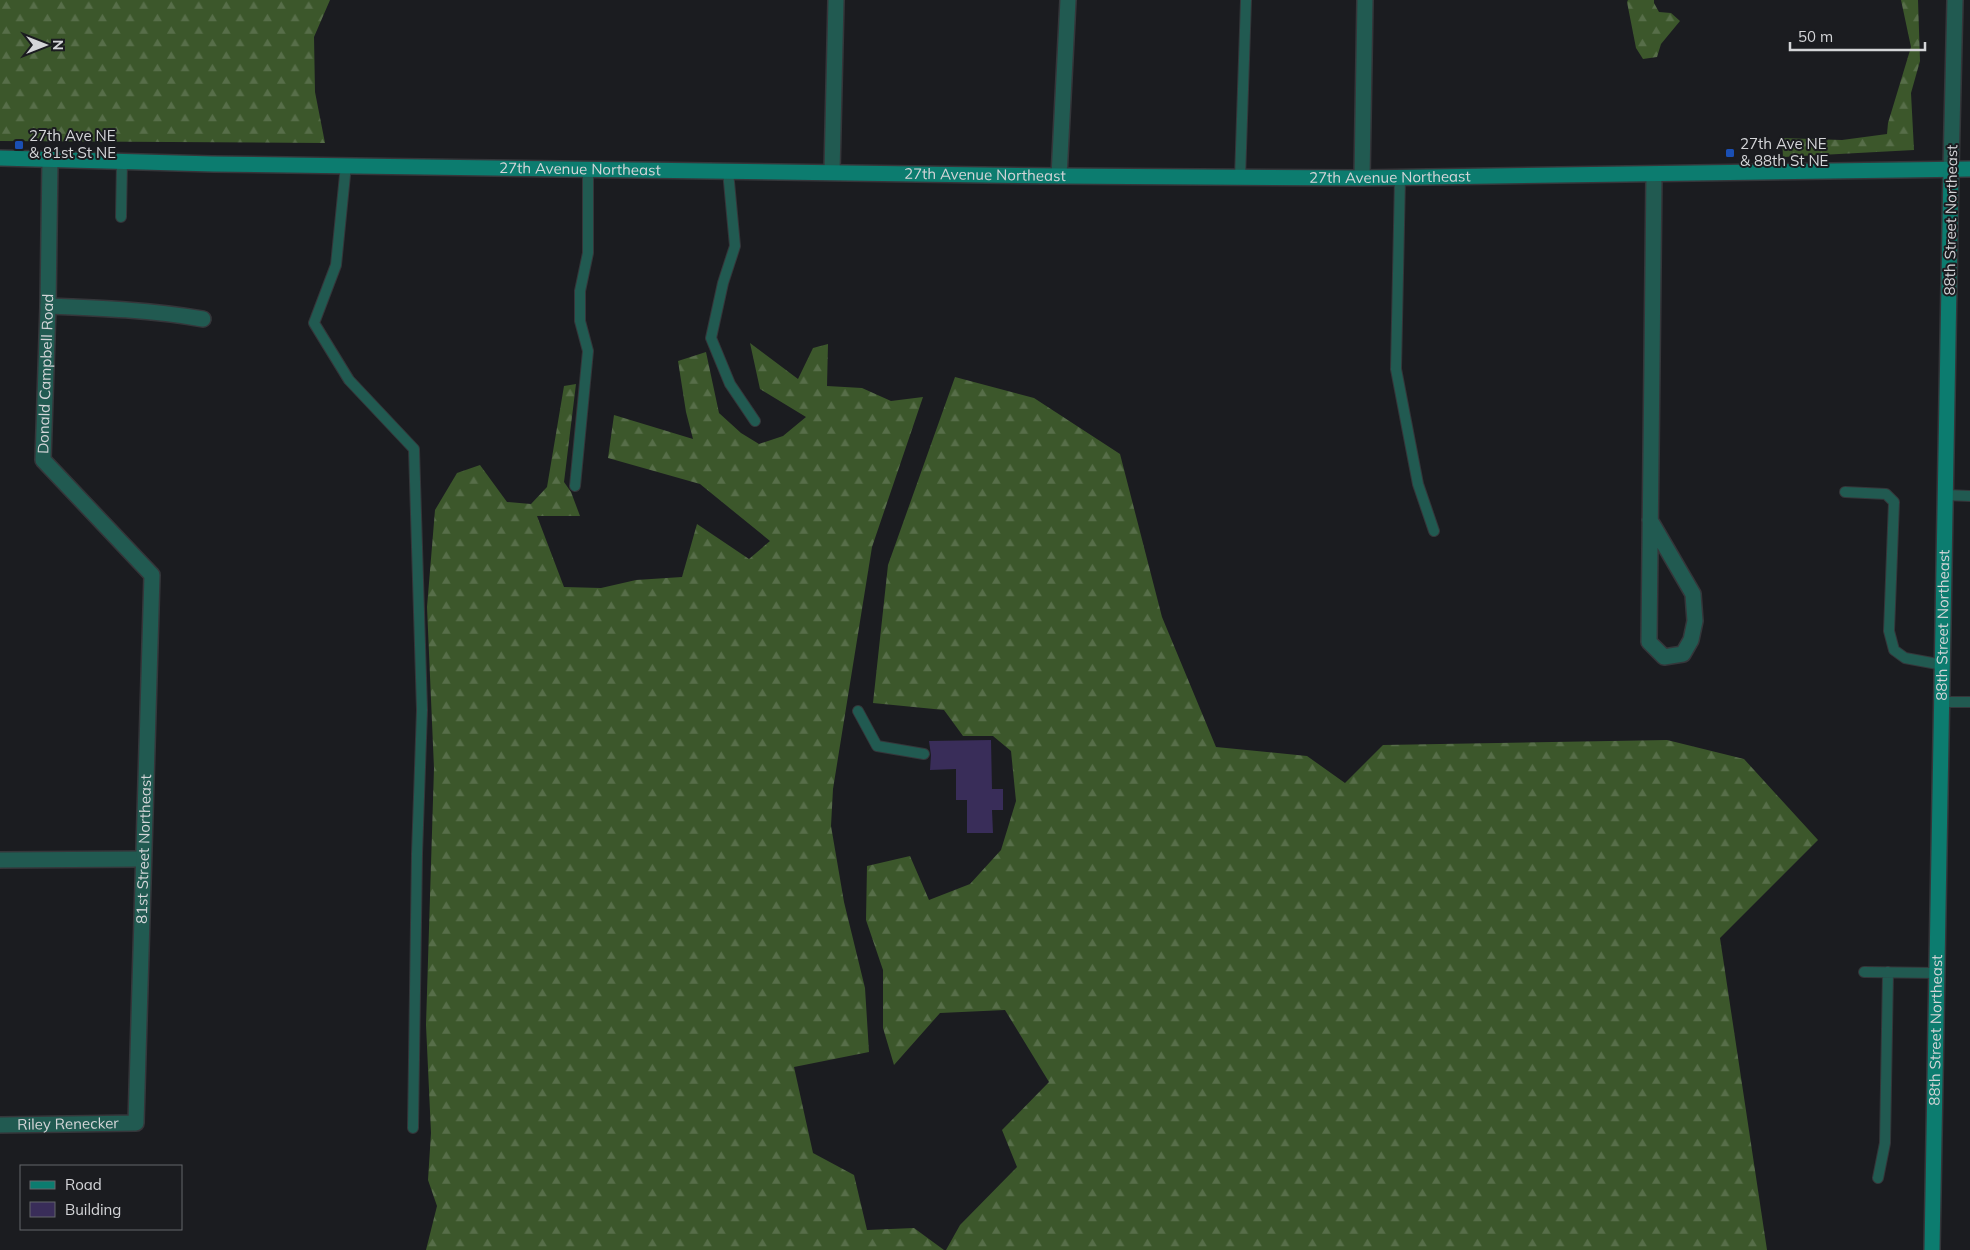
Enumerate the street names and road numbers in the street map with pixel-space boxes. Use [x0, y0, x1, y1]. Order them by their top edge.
street label: 88th Street Northeast [1940, 144, 1961, 296]
street label: 27th Avenue Northeast [499, 158, 661, 179]
street label: 27th Avenue Northeast [904, 164, 1066, 185]
street label: 27th Avenue Northeast [1309, 166, 1471, 187]
street label: Donald Campbell Road [33, 293, 57, 454]
street label: 88th Street Northeast [1932, 549, 1953, 701]
street label: 81st Street Northeast [132, 774, 155, 924]
street label: 88th Street Northeast [1925, 954, 1946, 1106]
street label: Riley Renecker [17, 1113, 119, 1134]

